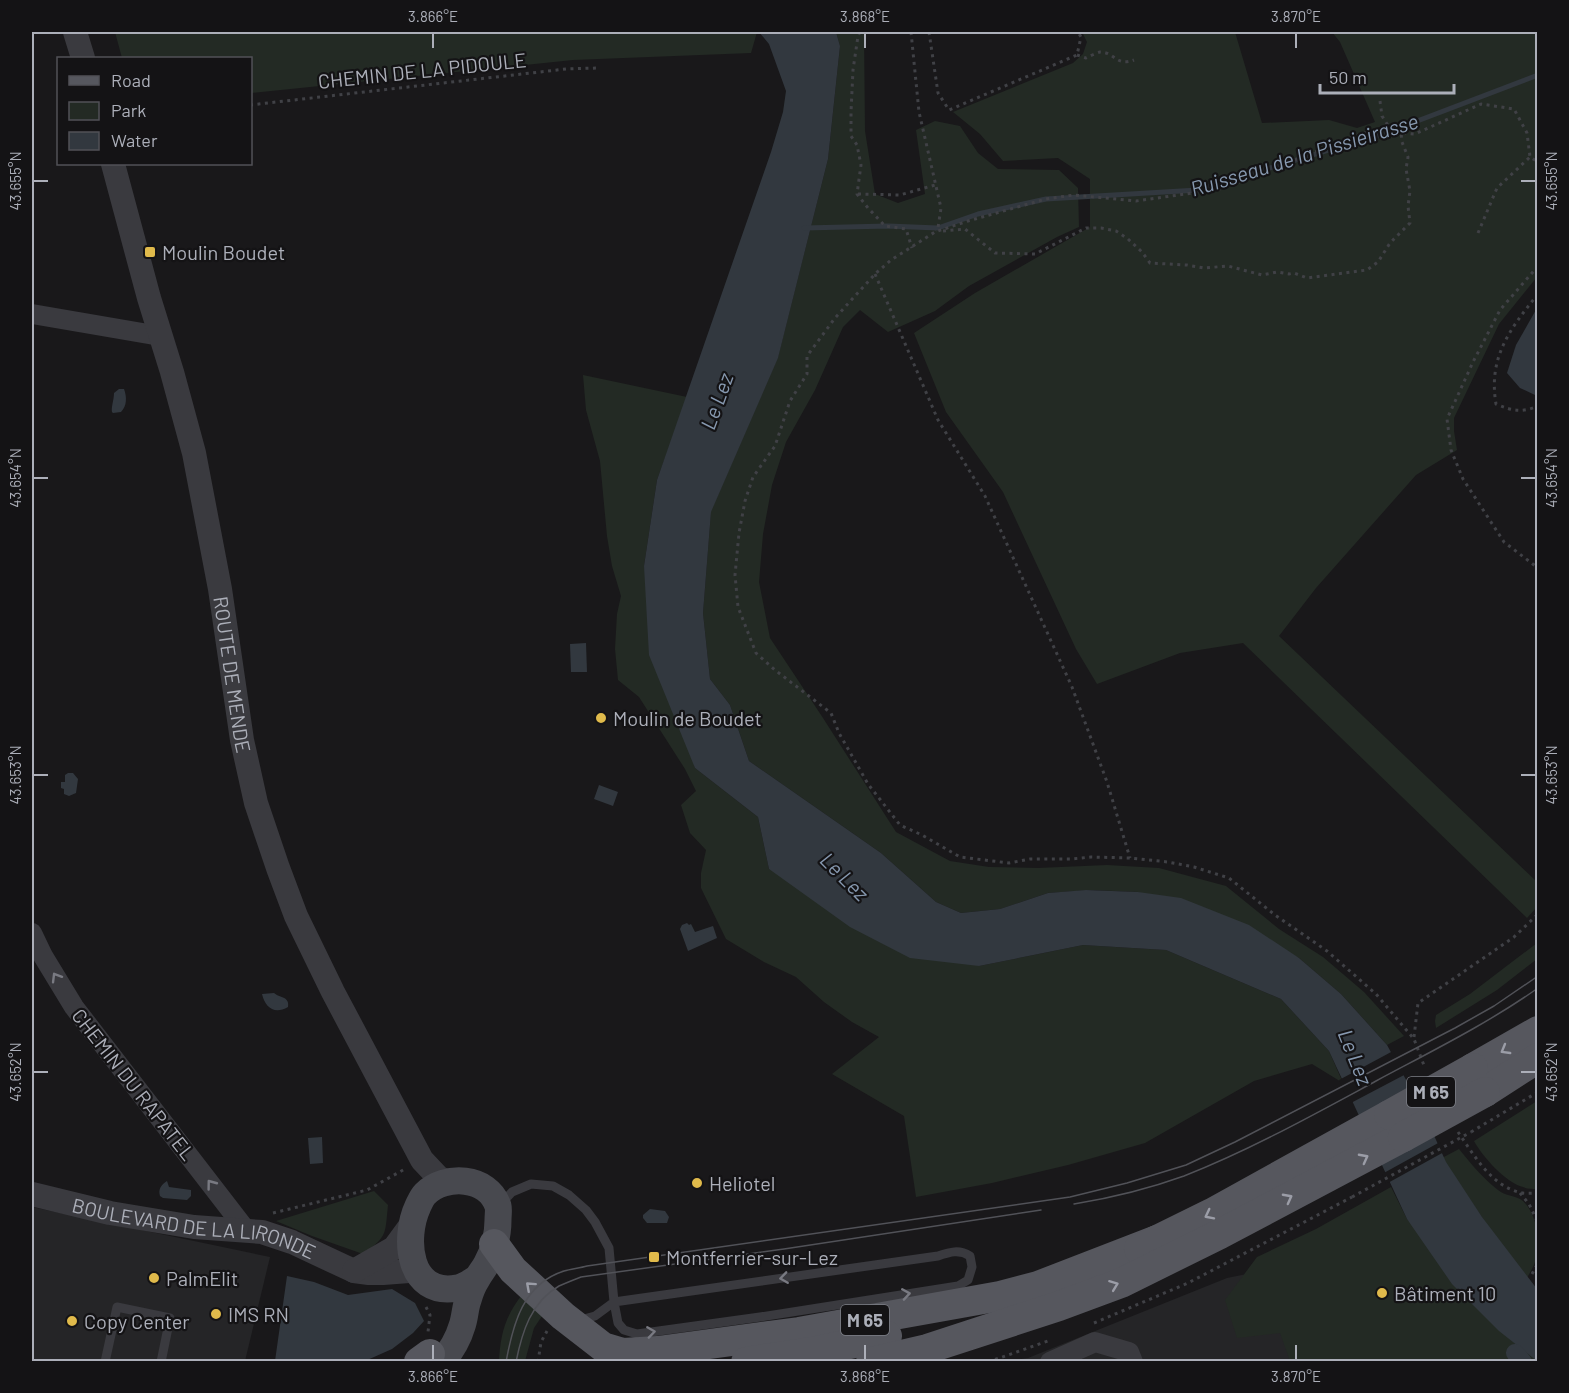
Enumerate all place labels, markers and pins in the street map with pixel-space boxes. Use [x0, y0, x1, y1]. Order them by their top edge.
place label: Moulin Boudet [162, 240, 285, 264]
marker: Moulin Boudet [143, 245, 157, 259]
place label: Moulin de Boudet [613, 706, 762, 730]
marker: Moulin de Boudet [594, 711, 608, 725]
place label: Heliotel [709, 1171, 775, 1195]
marker: Heliotel [690, 1176, 704, 1190]
place label: Montferrier-sur-Lez [666, 1245, 838, 1269]
marker: Montferrier-sur-Lez [647, 1250, 661, 1264]
place label: PalmElit [166, 1266, 238, 1290]
marker: PalmElit [147, 1271, 161, 1285]
place label: Bâtiment 10 [1394, 1281, 1496, 1305]
marker: Bâtiment 10 [1375, 1286, 1389, 1300]
place label: IMS RN [228, 1302, 289, 1326]
marker: IMS RN [209, 1307, 223, 1321]
place label: Copy Center [84, 1309, 190, 1333]
marker: Copy Center [65, 1314, 79, 1328]

